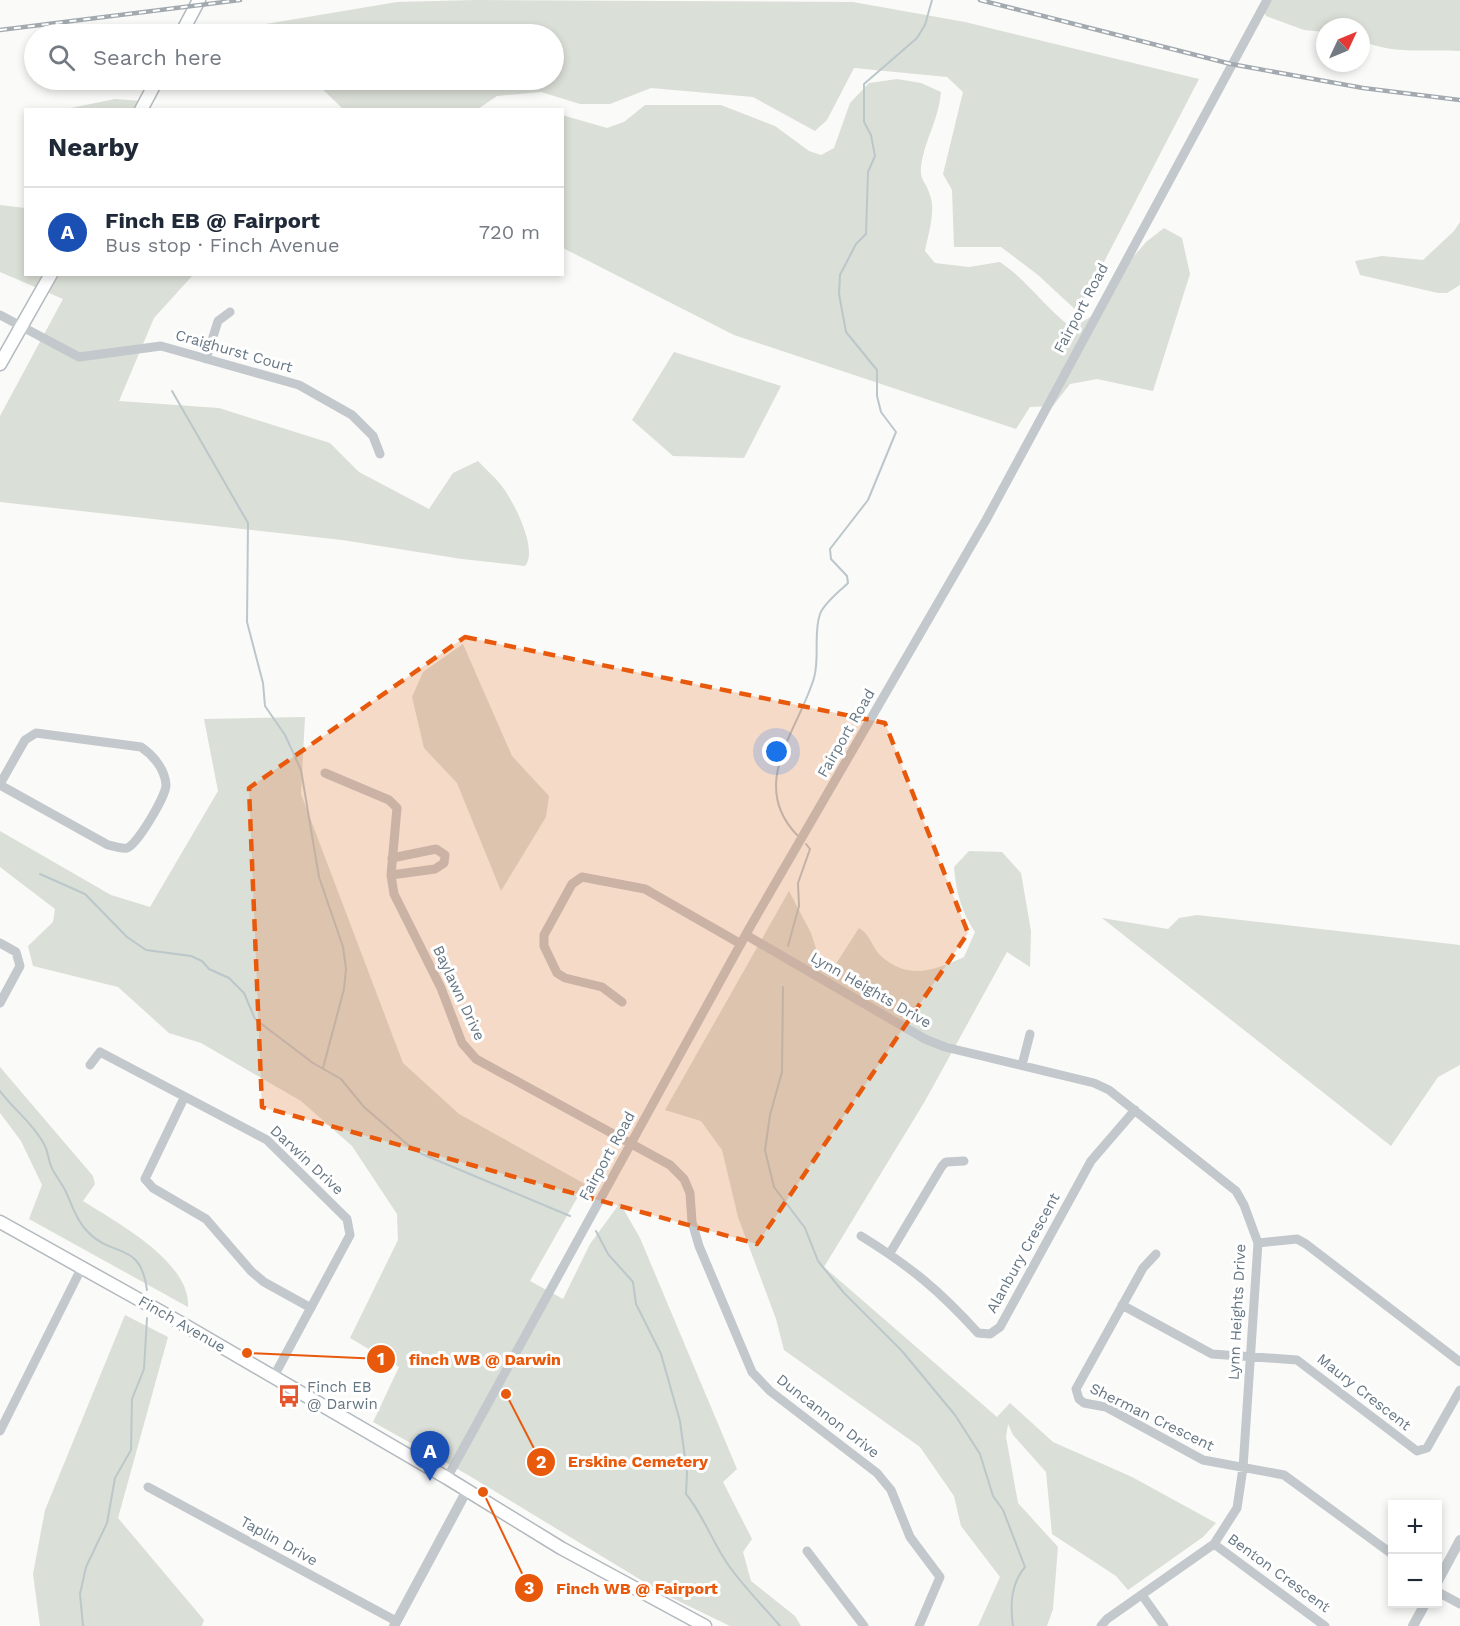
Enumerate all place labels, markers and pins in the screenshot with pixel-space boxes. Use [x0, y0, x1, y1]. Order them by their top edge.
callout: finch WB @ Darwin [366, 1342, 573, 1376]
place label: Finch EB @ Darwin [307, 1378, 378, 1413]
bus stop icon: Finch EB @ Darwin [276, 1383, 302, 1409]
pin: A [410, 1432, 450, 1481]
callout: Erskine Cemetery [526, 1445, 720, 1479]
callout: Finch WB @ Fairport [514, 1571, 730, 1605]

